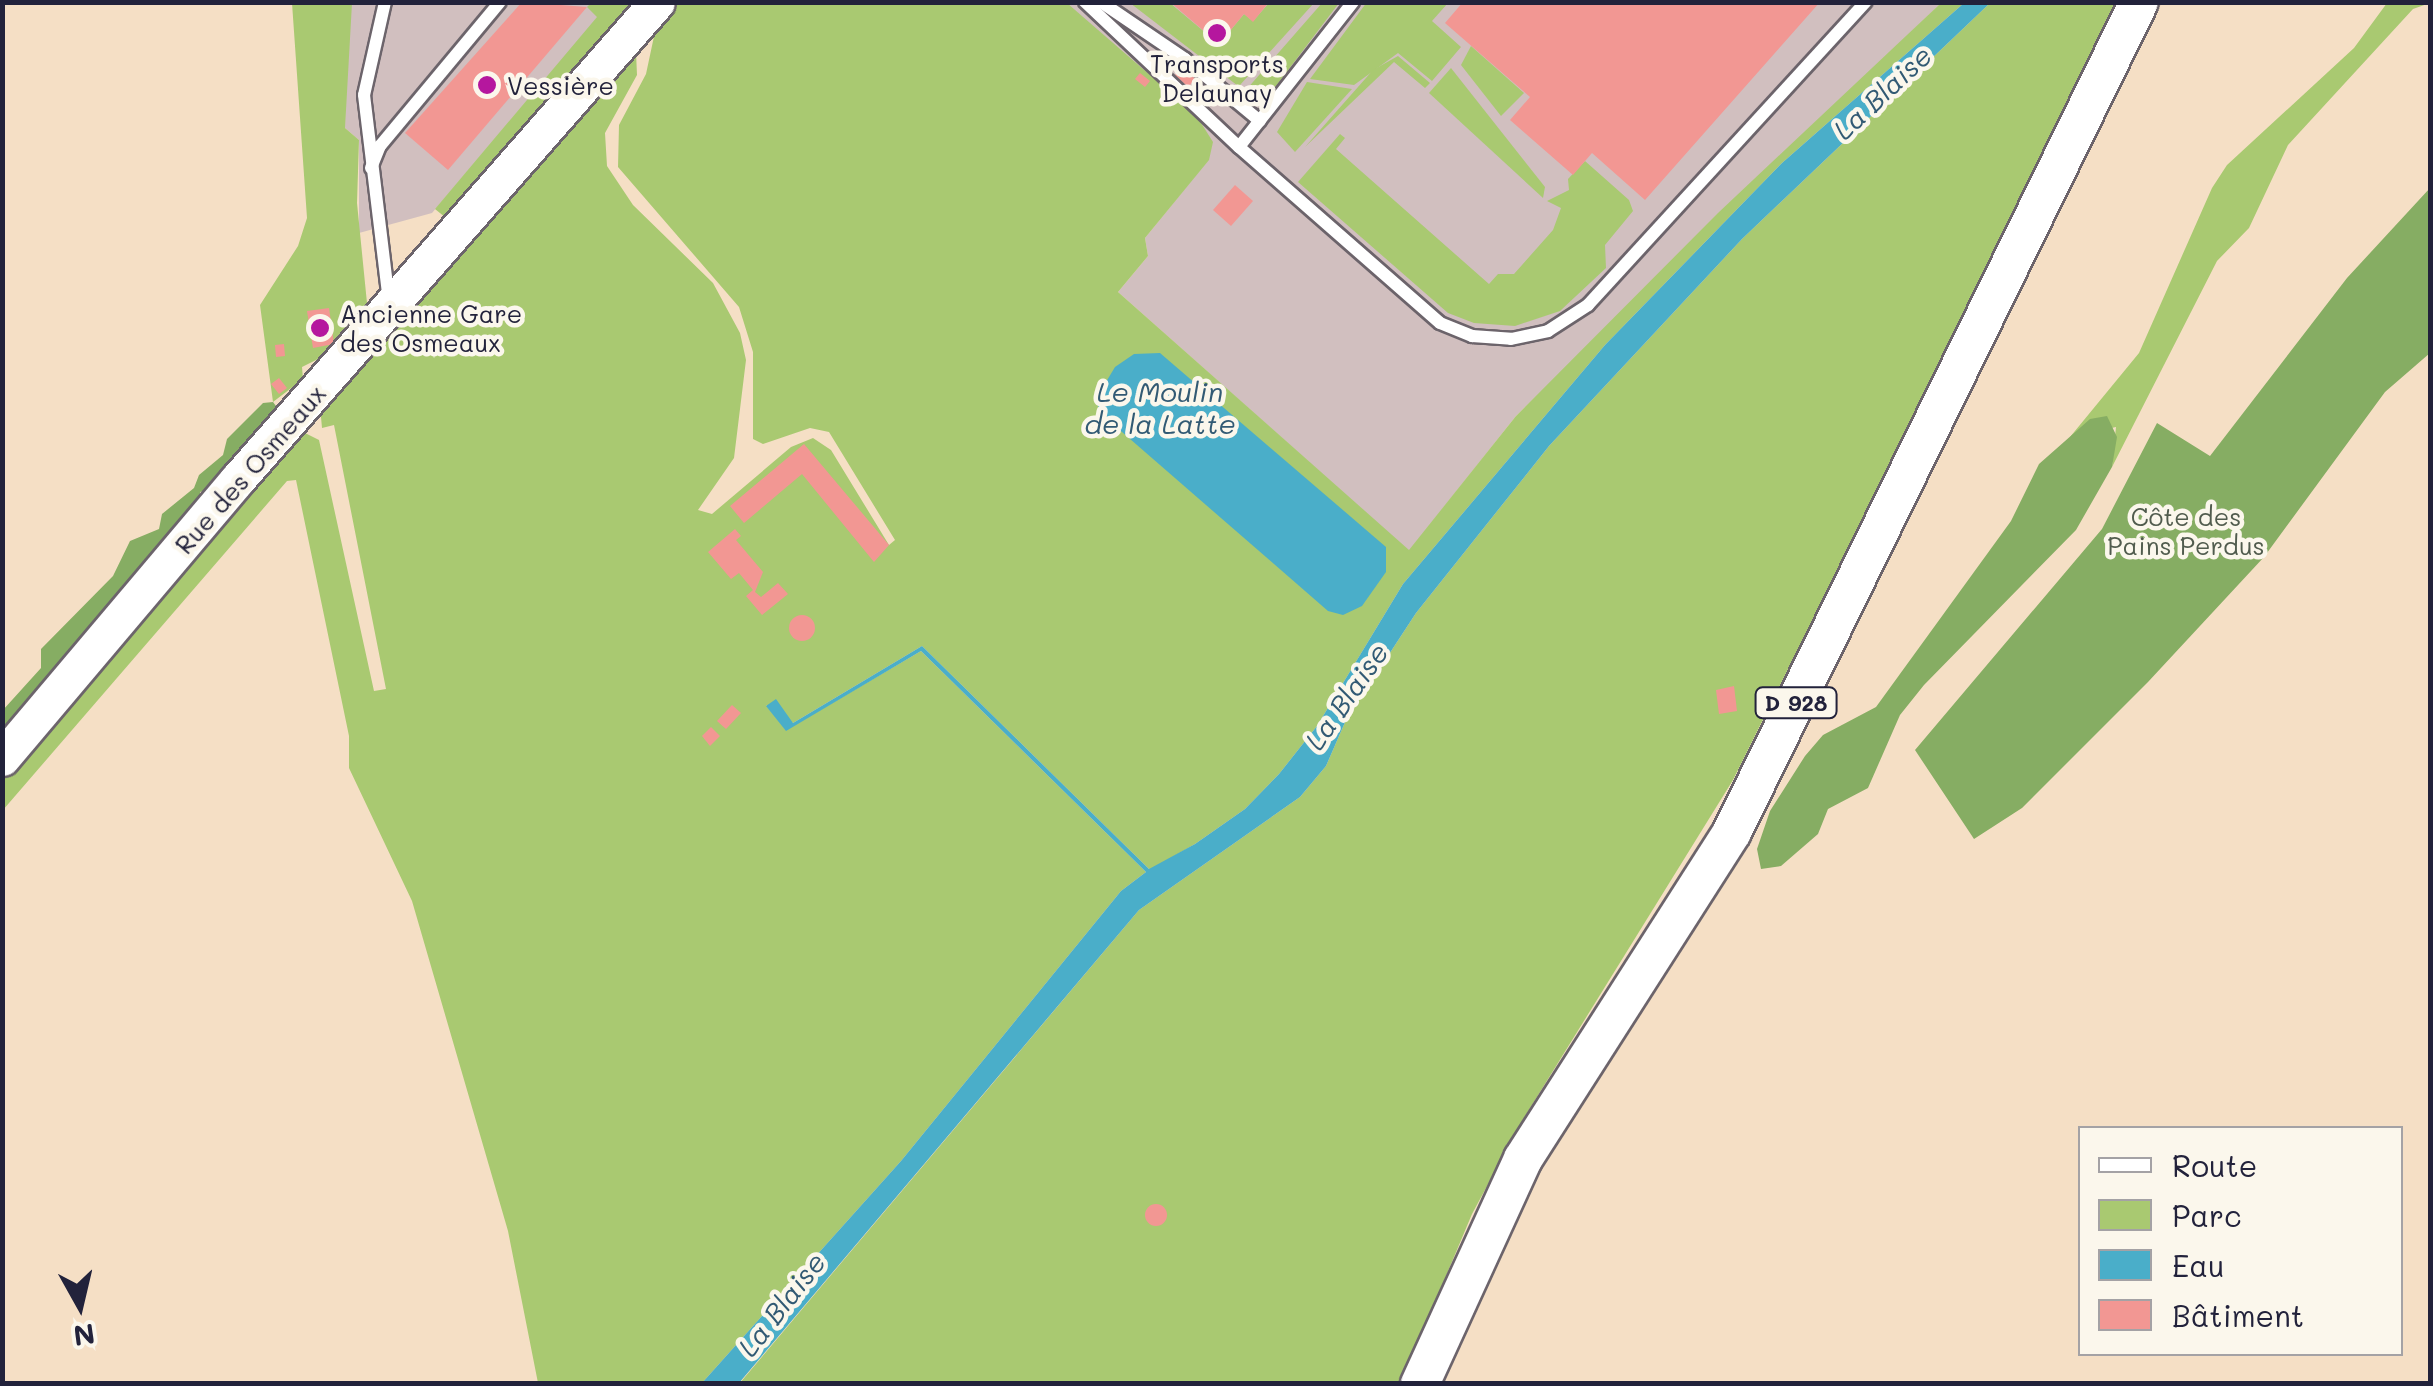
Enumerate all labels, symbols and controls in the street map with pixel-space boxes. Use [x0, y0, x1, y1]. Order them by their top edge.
marker: Transports Delaunay [1206, 22, 1228, 44]
water label: La Blaise [1826, 38, 1938, 146]
place label: Transports Delaunay [1150, 49, 1284, 108]
place label: Vessière [507, 70, 614, 100]
marker: Vessière [476, 74, 498, 96]
place label: Ancienne Gare des Osmeaux [340, 299, 522, 358]
marker: Ancienne Gare des Osmeaux [309, 317, 331, 339]
water label: Le Moulin de la Latte [1084, 374, 1236, 440]
street label: Rue des Osmeaux [168, 378, 332, 560]
park label: Côte des Pains Perdus [2107, 502, 2265, 561]
water label: La Blaise [1297, 636, 1395, 756]
road number: D 928 [1754, 686, 1838, 720]
legend [2078, 1126, 2403, 1356]
text: Route [2172, 1145, 2257, 1185]
text: Parc [2172, 1195, 2242, 1235]
water label: La Blaise [730, 1245, 832, 1363]
text: Eau [2172, 1245, 2224, 1285]
north arrow [30, 1256, 130, 1356]
text: Bâtiment [2172, 1295, 2304, 1335]
text: N [71, 1316, 97, 1355]

